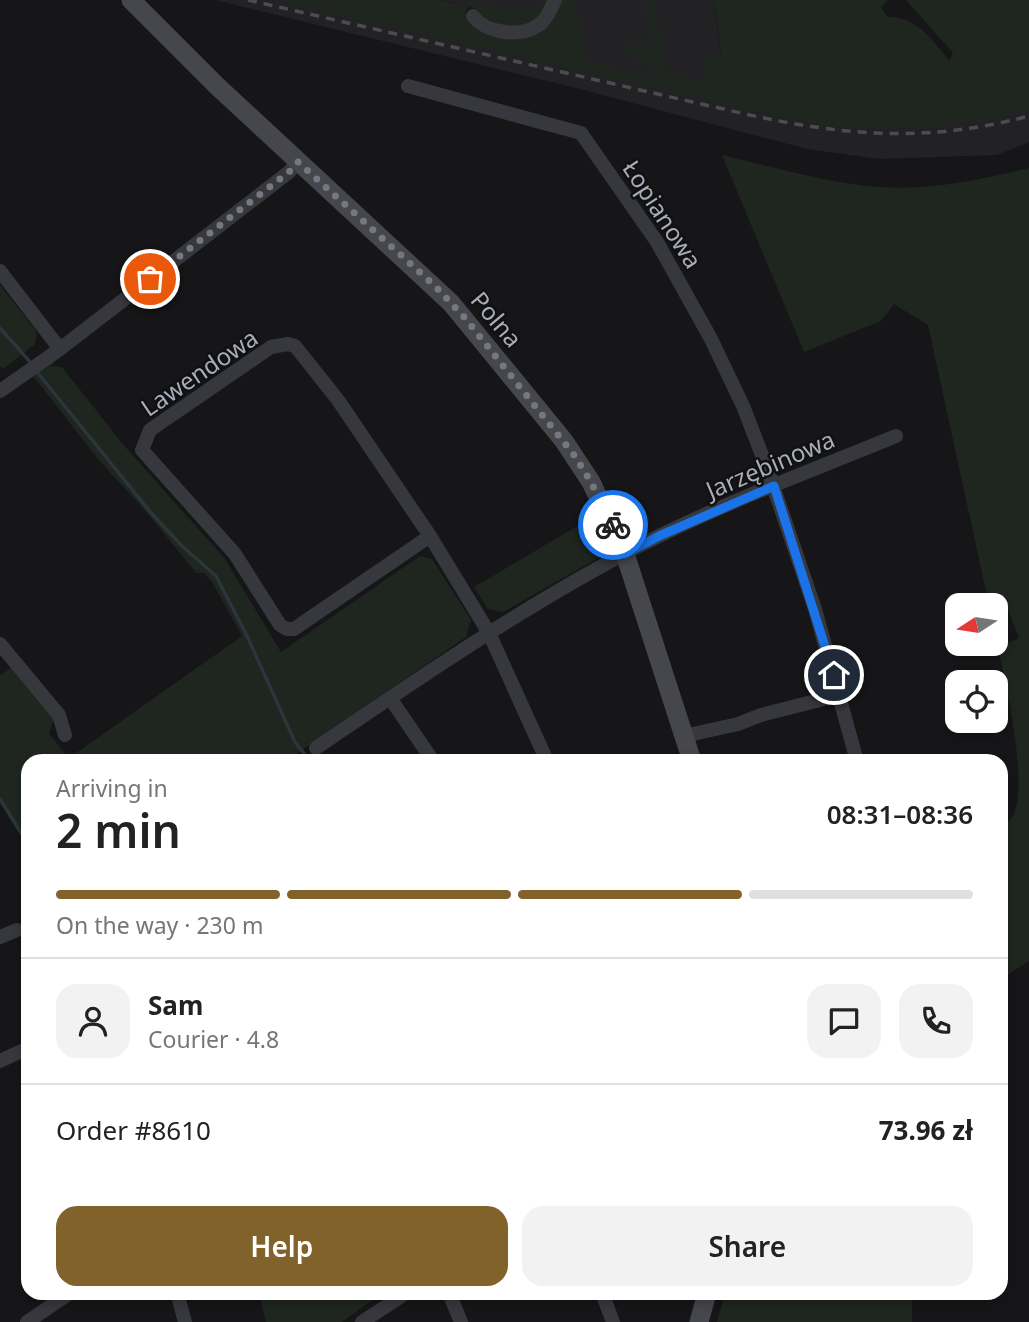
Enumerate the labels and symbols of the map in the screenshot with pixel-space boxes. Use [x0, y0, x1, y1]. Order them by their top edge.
street label: Łopianowa [616, 154, 710, 274]
pin [120, 249, 180, 309]
street label: Polna [464, 284, 530, 354]
street label: Lawendowa [134, 321, 264, 423]
street label: Jarzębinowa [699, 422, 839, 507]
courier [578, 490, 648, 560]
north arrow [945, 593, 1008, 656]
pin [804, 645, 864, 705]

